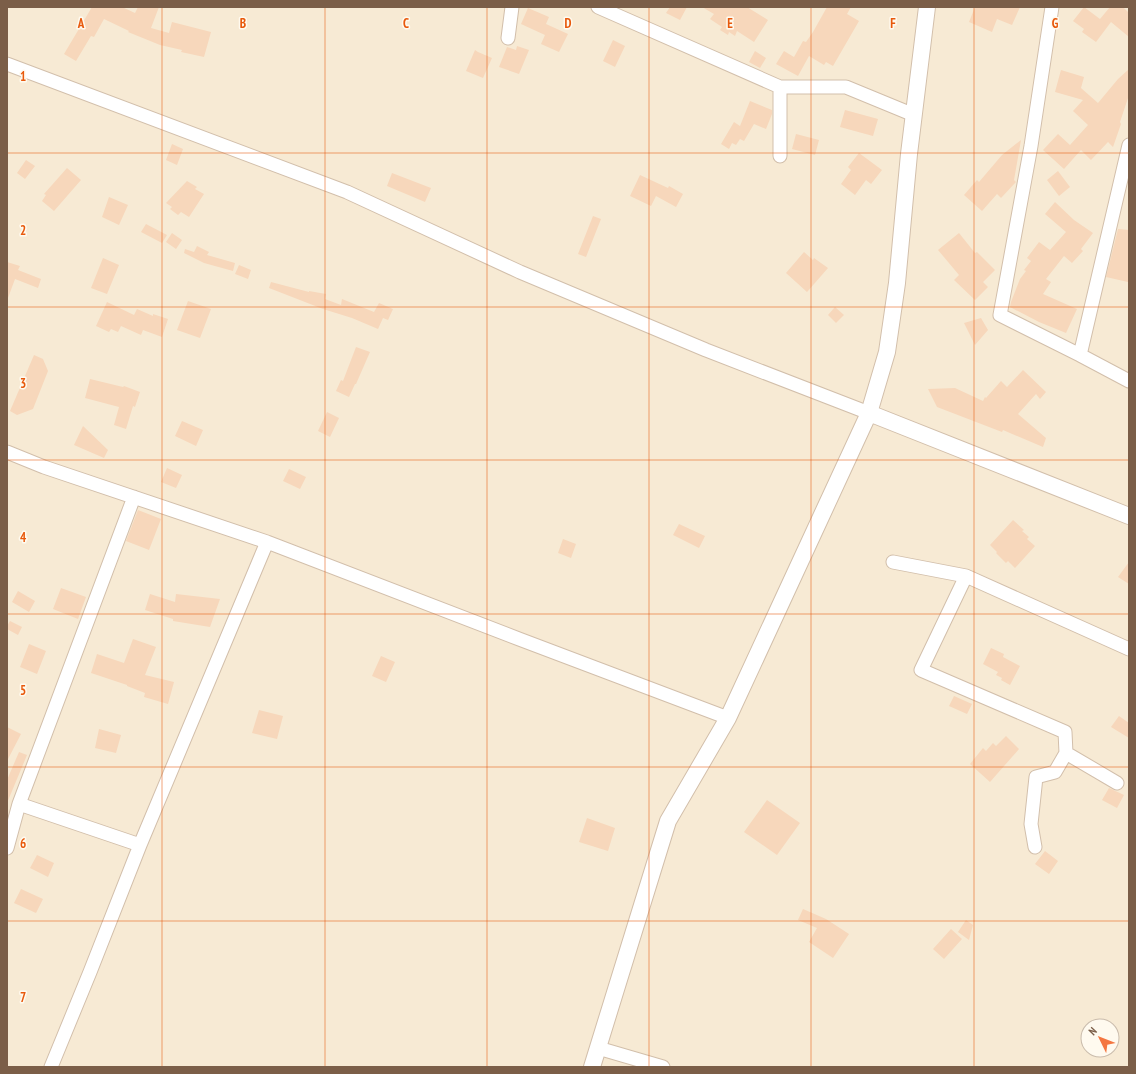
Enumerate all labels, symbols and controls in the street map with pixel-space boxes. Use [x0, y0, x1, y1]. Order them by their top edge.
text: A [77, 15, 85, 32]
text: B [240, 15, 246, 32]
text: C [403, 15, 409, 32]
text: D [565, 15, 572, 32]
text: E [727, 15, 733, 32]
text: F [890, 15, 896, 32]
text: G [1052, 15, 1059, 32]
text: 1 [20, 68, 26, 85]
text: 2 [20, 222, 26, 239]
text: 3 [20, 375, 26, 392]
text: 4 [20, 529, 27, 546]
text: 5 [20, 682, 26, 699]
text: 6 [20, 835, 26, 852]
text: 7 [20, 989, 26, 1006]
north arrow [1080, 1018, 1120, 1058]
text: N [1086, 1024, 1100, 1038]

